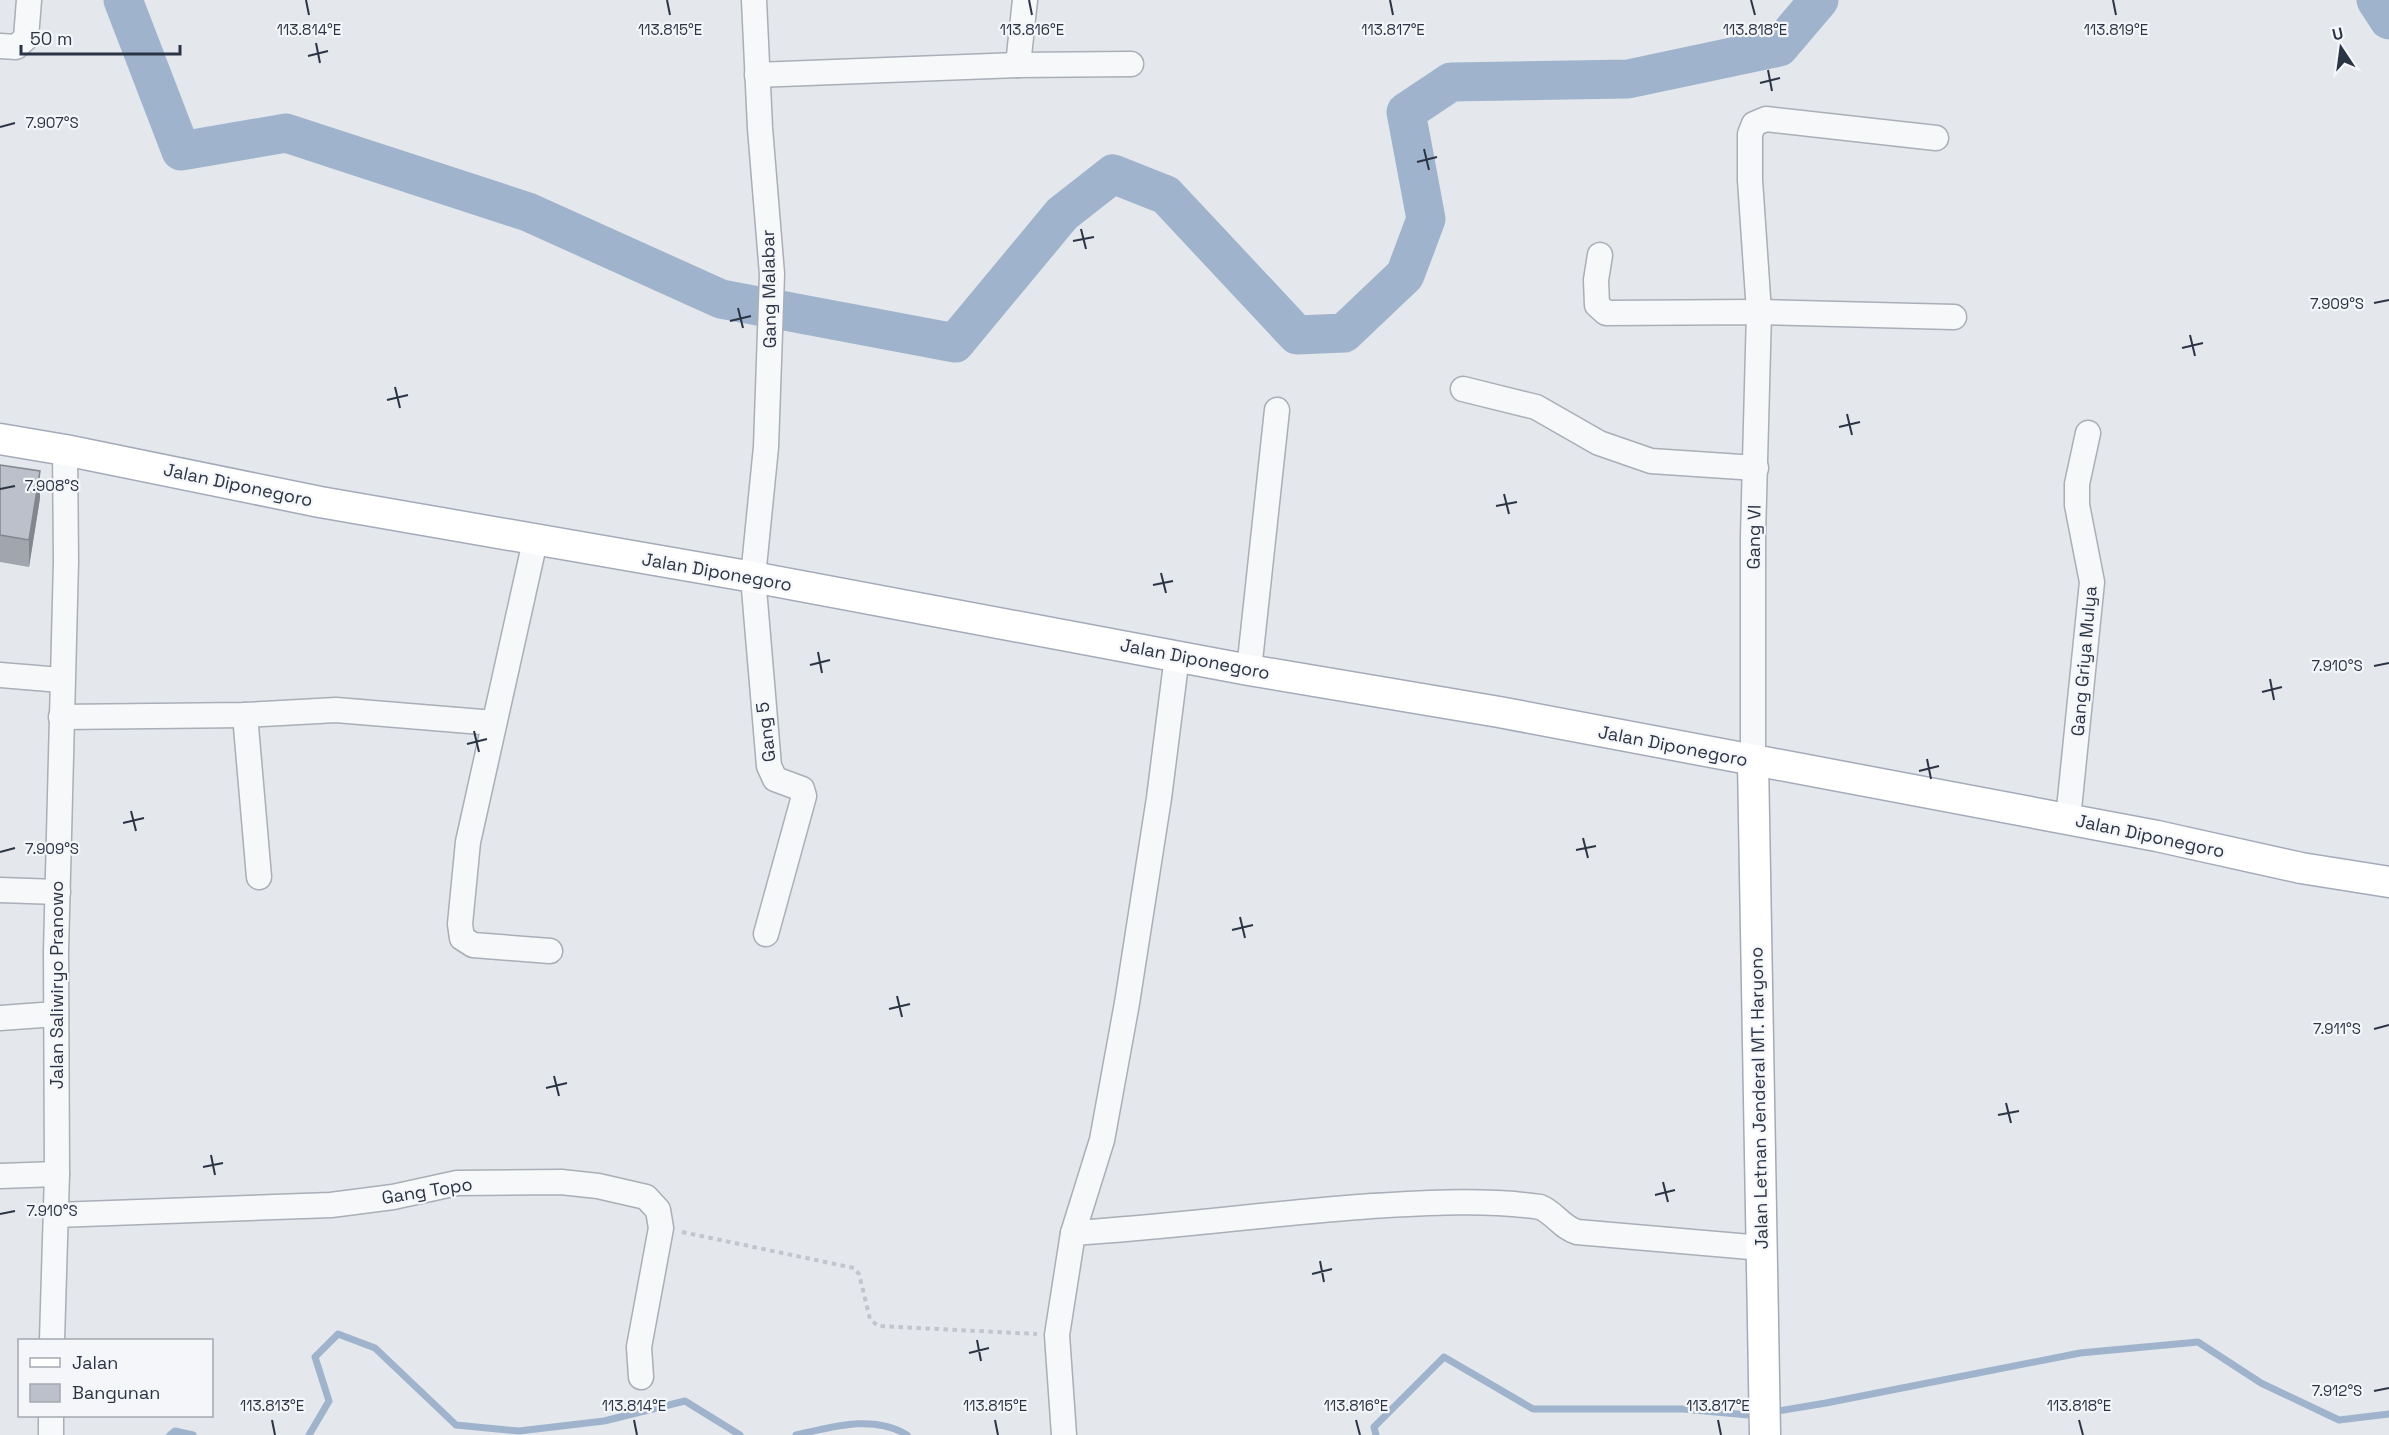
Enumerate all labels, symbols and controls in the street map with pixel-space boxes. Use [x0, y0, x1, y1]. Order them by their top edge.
scale bar [21, 18, 180, 56]
north arrow [2311, 18, 2371, 78]
text: 113.814°E [277, 20, 341, 39]
text: 113.815°E [638, 20, 702, 39]
text: 113.816°E [1000, 20, 1064, 39]
text: 113.817°E [1361, 20, 1425, 39]
text: 113.818°E [1723, 20, 1787, 39]
text: 113.819°E [2084, 20, 2148, 39]
text: U [2330, 22, 2345, 45]
text: 50 m [30, 27, 72, 50]
text: 7.907°S [25, 113, 79, 132]
street label: Gang Malabar [756, 229, 781, 349]
text: 7.909°S [2310, 294, 2364, 313]
street label: Jalan Diponegoro [161, 457, 315, 512]
text: 7.908°S [25, 476, 79, 495]
street label: Gang VI [1741, 504, 1766, 570]
street label: Jalan Diponegoro [640, 547, 794, 596]
street label: Gang Griya Mulya [2065, 585, 2102, 737]
street label: Jalan Diponegoro [1118, 633, 1272, 684]
text: 7.910°S [2311, 656, 2363, 675]
street label: Gang 5 [750, 701, 781, 763]
street label: Jalan Diponegoro [1596, 720, 1750, 771]
street label: Jalan Diponegoro [2073, 808, 2227, 863]
text: 7.909°S [25, 839, 79, 858]
street label: Jalan Saliwiryo Pranowo [45, 881, 68, 1089]
street label: Jalan Letnan Jenderal MT. Haryono [1744, 946, 1773, 1250]
text: 7.911°S [2313, 1019, 2361, 1038]
street label: Gang Topo [380, 1172, 474, 1209]
text: 7.910°S [26, 1201, 78, 1220]
legend [18, 1339, 213, 1417]
text: Jalan [72, 1351, 118, 1374]
text: Bangunan [72, 1381, 160, 1404]
text: 7.912°S [2312, 1381, 2362, 1400]
text: 113.813°E [240, 1396, 304, 1415]
text: 113.814°E [602, 1396, 666, 1415]
text: 113.815°E [963, 1396, 1027, 1415]
text: 113.816°E [1324, 1396, 1388, 1415]
text: 113.817°E [1686, 1396, 1750, 1415]
text: 113.818°E [2047, 1396, 2111, 1415]

